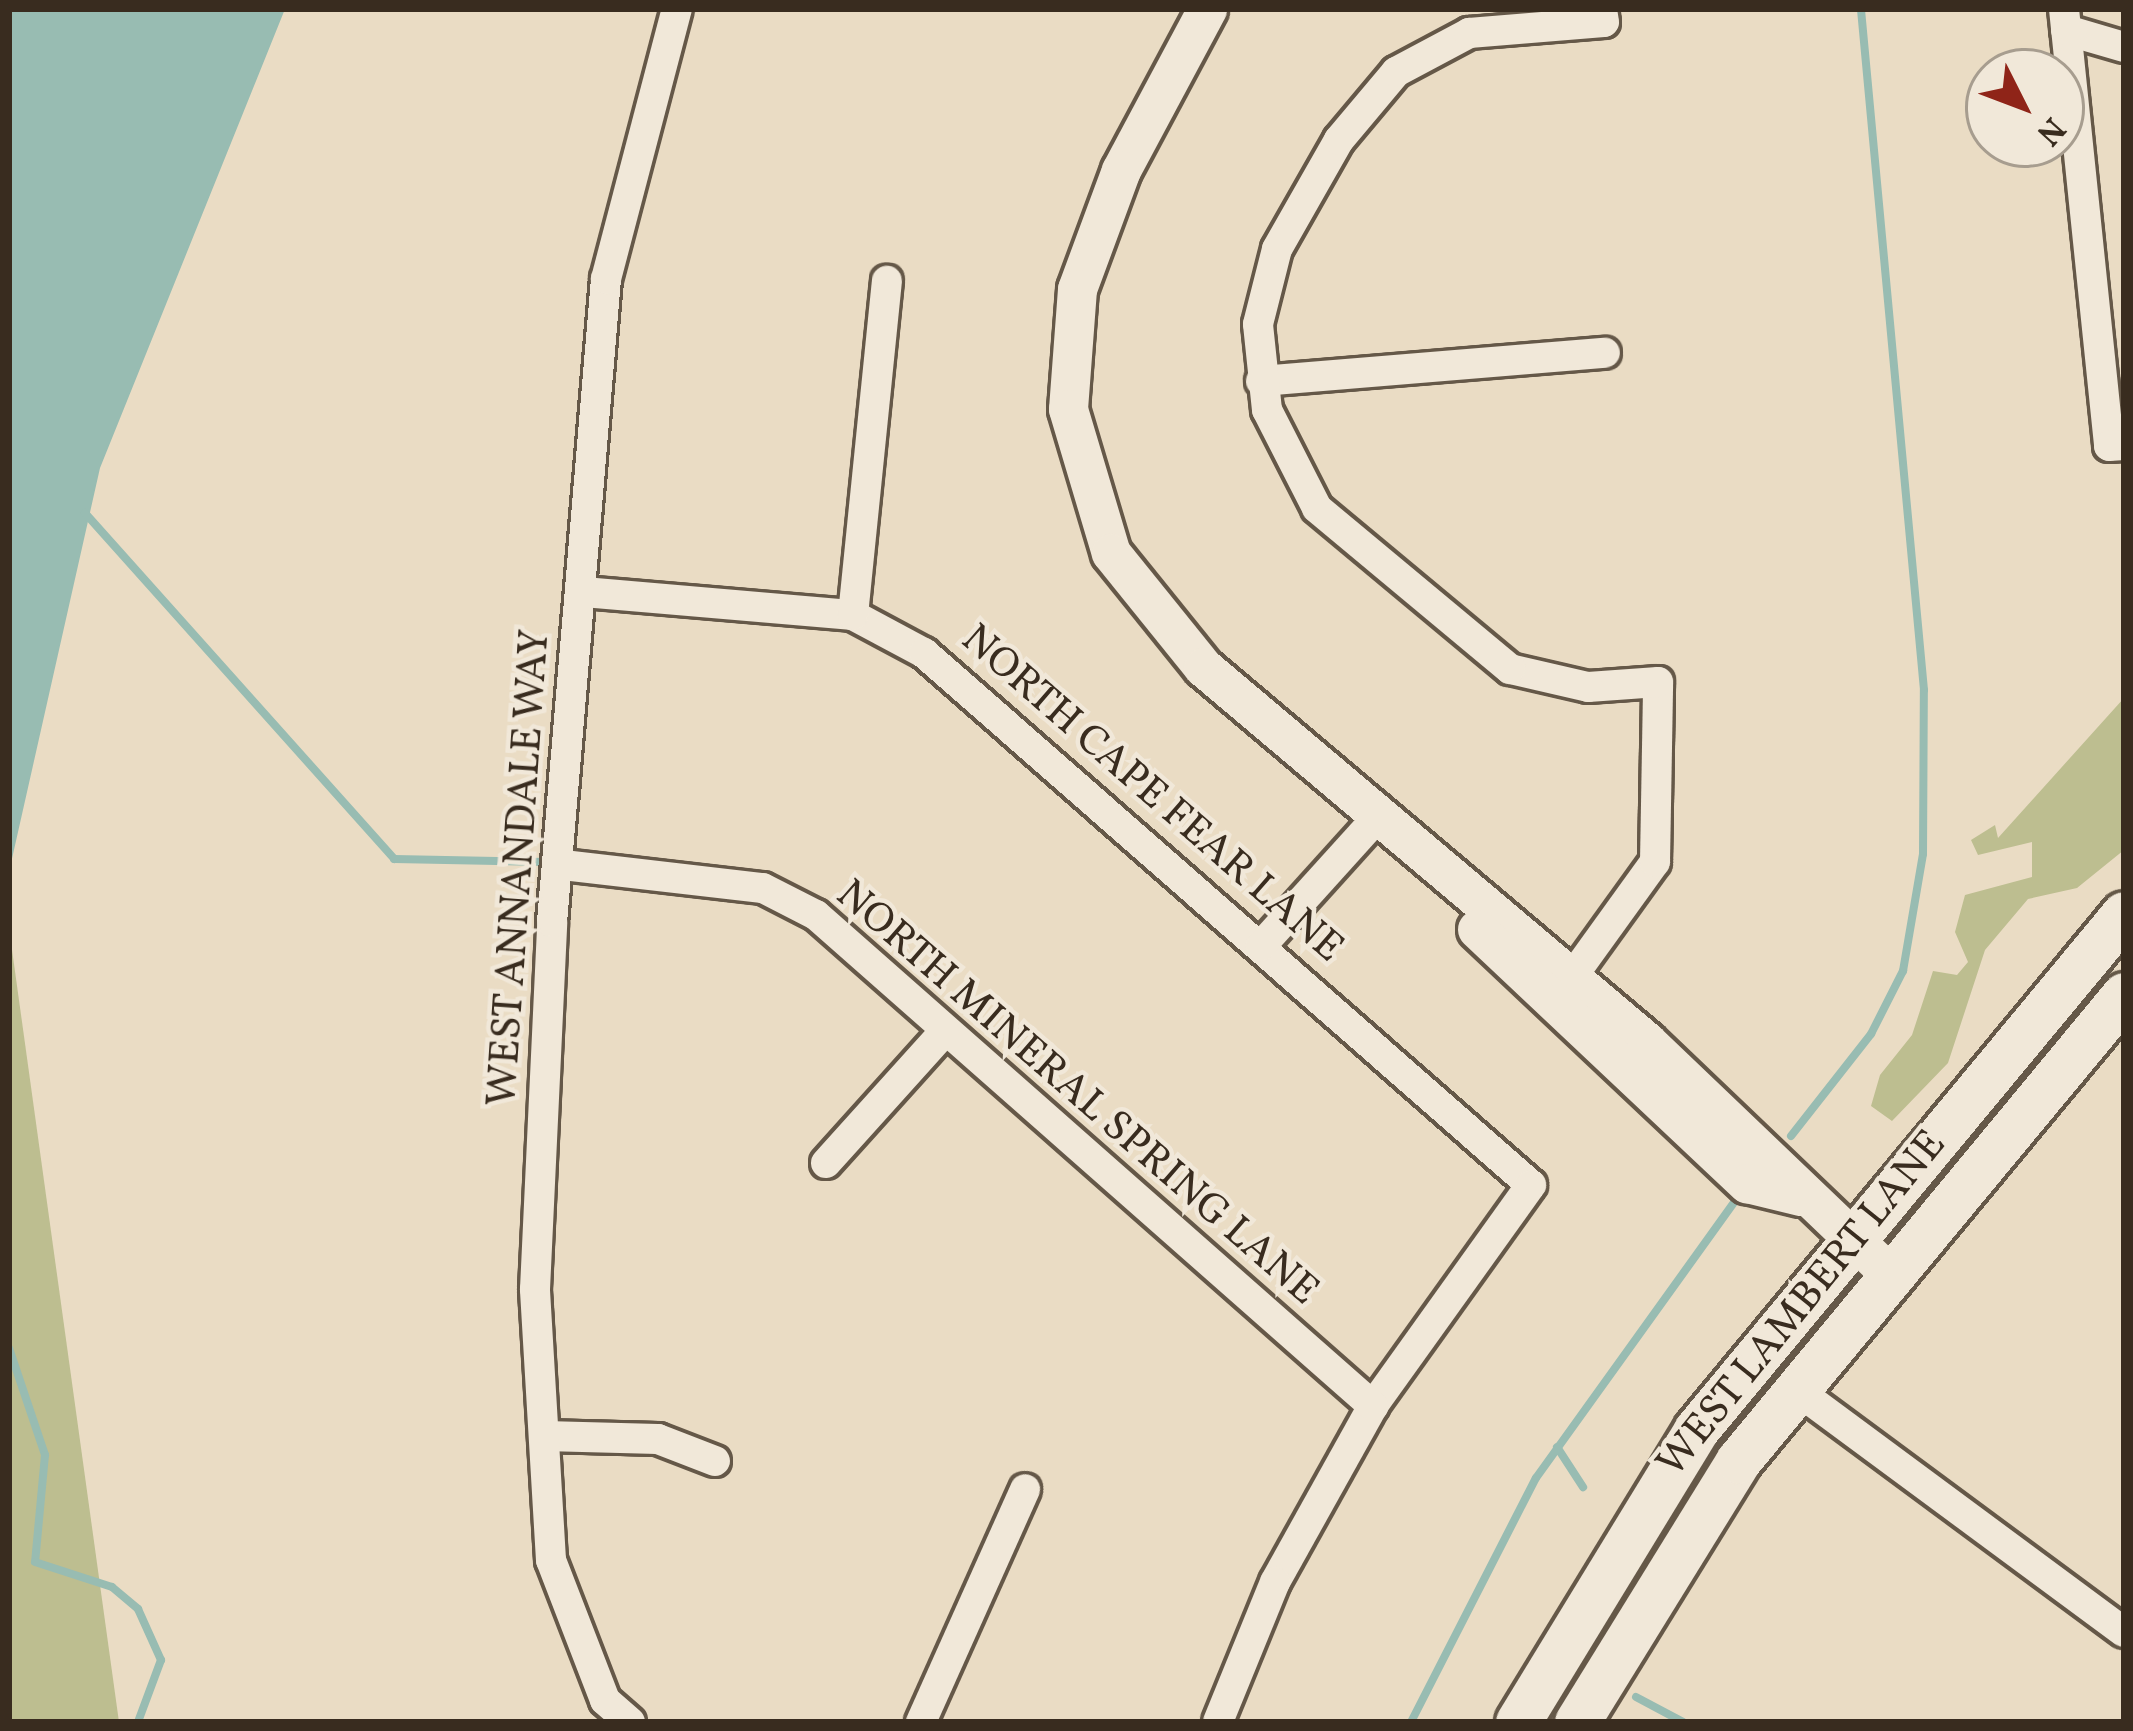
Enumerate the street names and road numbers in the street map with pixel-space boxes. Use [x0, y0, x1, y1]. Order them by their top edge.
street label: NORTH CAPE FEAR LANE [950, 615, 1352, 975]
street label: WEST ANNANDALE WAY [479, 626, 563, 1110]
street label: NORTH MINERAL SPRING LANE [824, 871, 1328, 1317]
street label: WEST LAMBERT LANE [1647, 1121, 1959, 1489]

